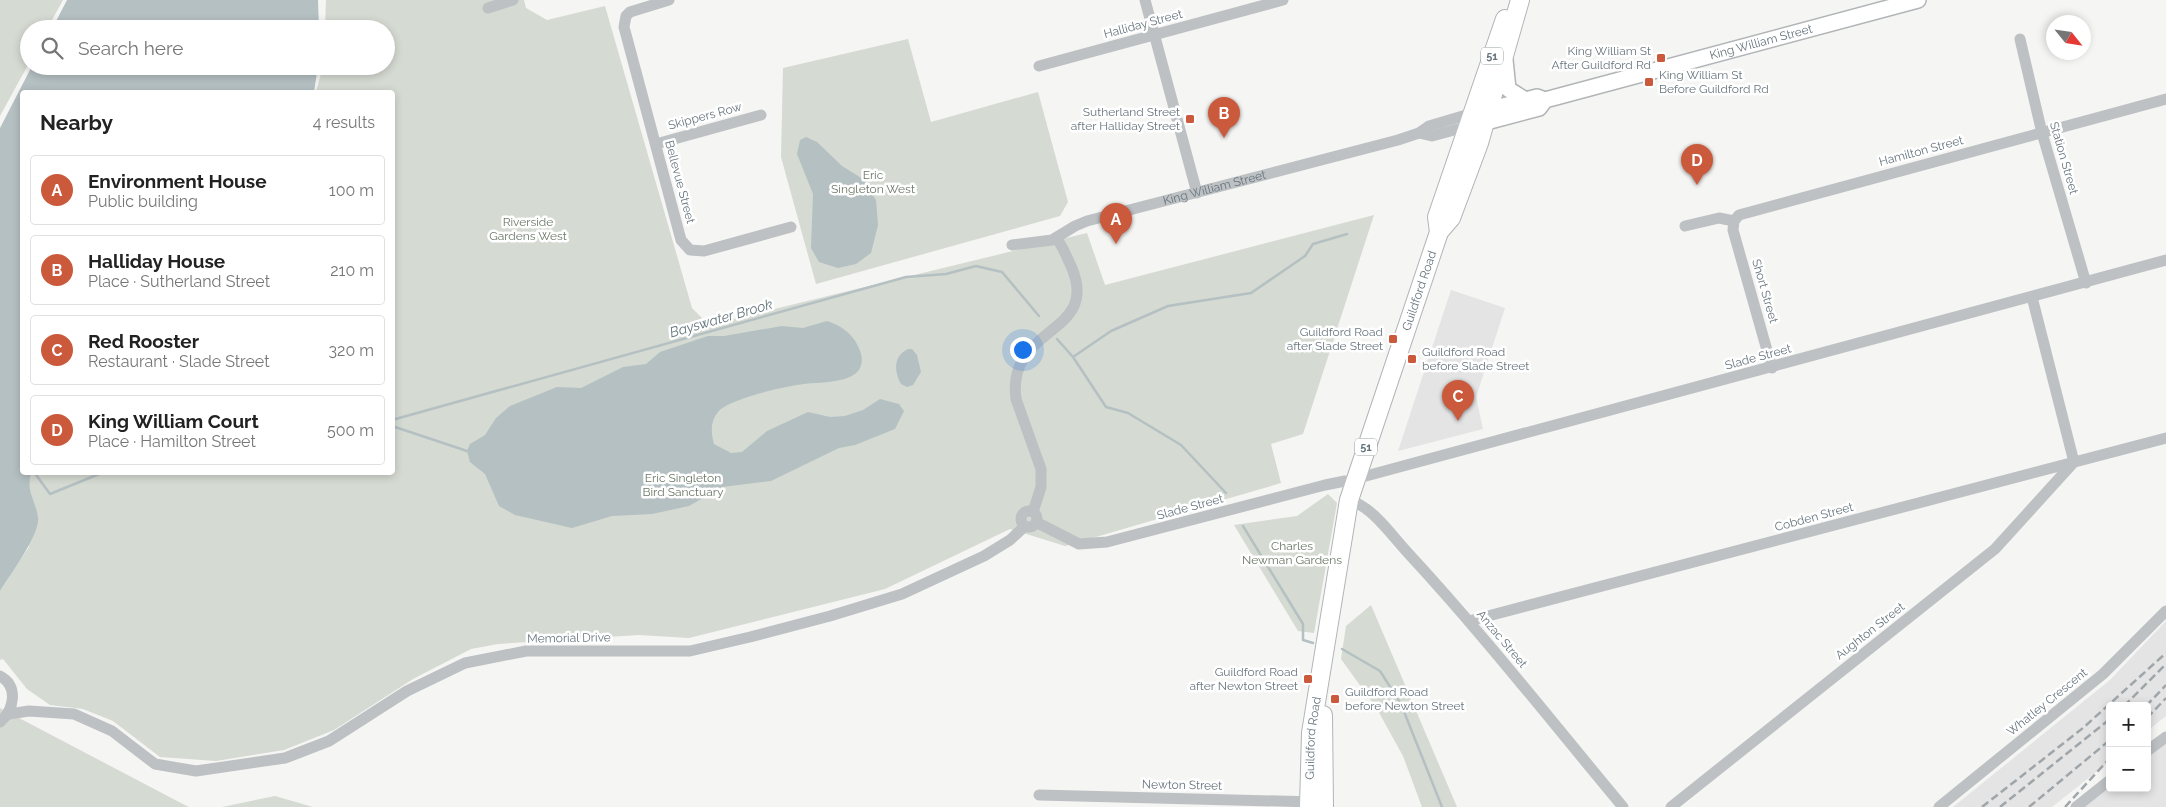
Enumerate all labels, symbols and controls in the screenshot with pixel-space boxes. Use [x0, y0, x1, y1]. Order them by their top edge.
street label: Halliday Street [1102, 7, 1184, 41]
north arrow [2046, 15, 2091, 60]
search box [20, 20, 395, 75]
street label: King William Street [1708, 22, 1814, 63]
icon: search [38, 34, 66, 62]
text: Search here [78, 37, 184, 59]
place label: King William St After Guildford Rd [1552, 44, 1651, 72]
road number: 51 [1481, 48, 1503, 64]
marker: King William St After Guildford Rd [1655, 52, 1667, 64]
place label: King William St Before Guildford Rd [1659, 68, 1769, 96]
marker: King William St Before Guildford Rd [1643, 76, 1655, 88]
pin: B [1208, 97, 1240, 138]
street label: Skippers Row [667, 99, 744, 133]
place label: Sutherland Street after Halliday Street [1071, 105, 1180, 133]
text: Nearby [40, 110, 113, 135]
text: 4 results [313, 113, 375, 132]
marker: Sutherland Street after Halliday Street [1184, 113, 1196, 125]
street label: Station Street [2047, 120, 2081, 196]
street label: Hamilton Street [1877, 133, 1965, 169]
street label: Bellevue Street [662, 139, 698, 225]
pin: D [1681, 144, 1713, 185]
park label: Eric Singleton West [831, 168, 915, 196]
street label: King William Street [1162, 168, 1267, 208]
text: Environment House [88, 170, 267, 192]
text: A [52, 181, 62, 200]
text: 100 m [329, 181, 374, 200]
text: Public building [88, 192, 198, 211]
pin: A [1100, 203, 1132, 244]
park label: Riverside Gardens West [489, 215, 567, 243]
street label: Guildford Road [1399, 249, 1439, 332]
text: Halliday House [88, 250, 225, 272]
street label: Short Street [1749, 257, 1781, 325]
text: B [52, 261, 62, 280]
text: 210 m [330, 261, 374, 280]
text: Place · Sutherland Street [88, 272, 270, 291]
water label: Bayswater Brook [668, 296, 775, 340]
place label: Guildford Road after Slade Street [1287, 325, 1383, 353]
text: Red Rooster [88, 330, 199, 352]
marker: Guildford Road after Slade Street [1387, 333, 1399, 345]
your location [1010, 337, 1036, 363]
text: C [52, 341, 62, 360]
text: 320 m [329, 341, 374, 360]
street label: Slade Street [1723, 341, 1793, 373]
place label: Guildford Road before Slade Street [1422, 345, 1529, 373]
text: Restaurant · Slade Street [88, 352, 270, 371]
marker: Guildford Road before Slade Street [1406, 353, 1418, 365]
pin: C [1442, 380, 1474, 421]
text: King William Court [88, 410, 259, 432]
text: D [51, 421, 63, 440]
text: 500 m [327, 421, 374, 440]
text: Place · Hamilton Street [88, 432, 256, 451]
road number: 51 [1355, 438, 1377, 456]
park label: Eric Singleton Bird Sanctuary [643, 471, 724, 499]
street label: Slade Street [1155, 491, 1225, 523]
street label: Cobden Street [1773, 500, 1855, 534]
park label: Charles Newman Gardens [1242, 539, 1342, 567]
street label: Aughton Street [1833, 600, 1907, 662]
street label: Anzac Street [1474, 608, 1530, 670]
street label: Memorial Drive [527, 630, 611, 646]
place label: Guildford Road after Newton Street [1189, 665, 1298, 693]
street label: Whatley Crescent [2004, 665, 2090, 739]
marker: Guildford Road after Newton Street [1302, 673, 1314, 685]
place label: Guildford Road before Newton Street [1345, 685, 1465, 713]
marker: Guildford Road before Newton Street [1329, 693, 1341, 705]
street label: Guildford Road [1303, 696, 1324, 780]
map controls [2106, 702, 2151, 792]
button: + [2106, 702, 2151, 747]
button: − [2106, 747, 2151, 792]
street label: Newton Street [1142, 777, 1222, 793]

